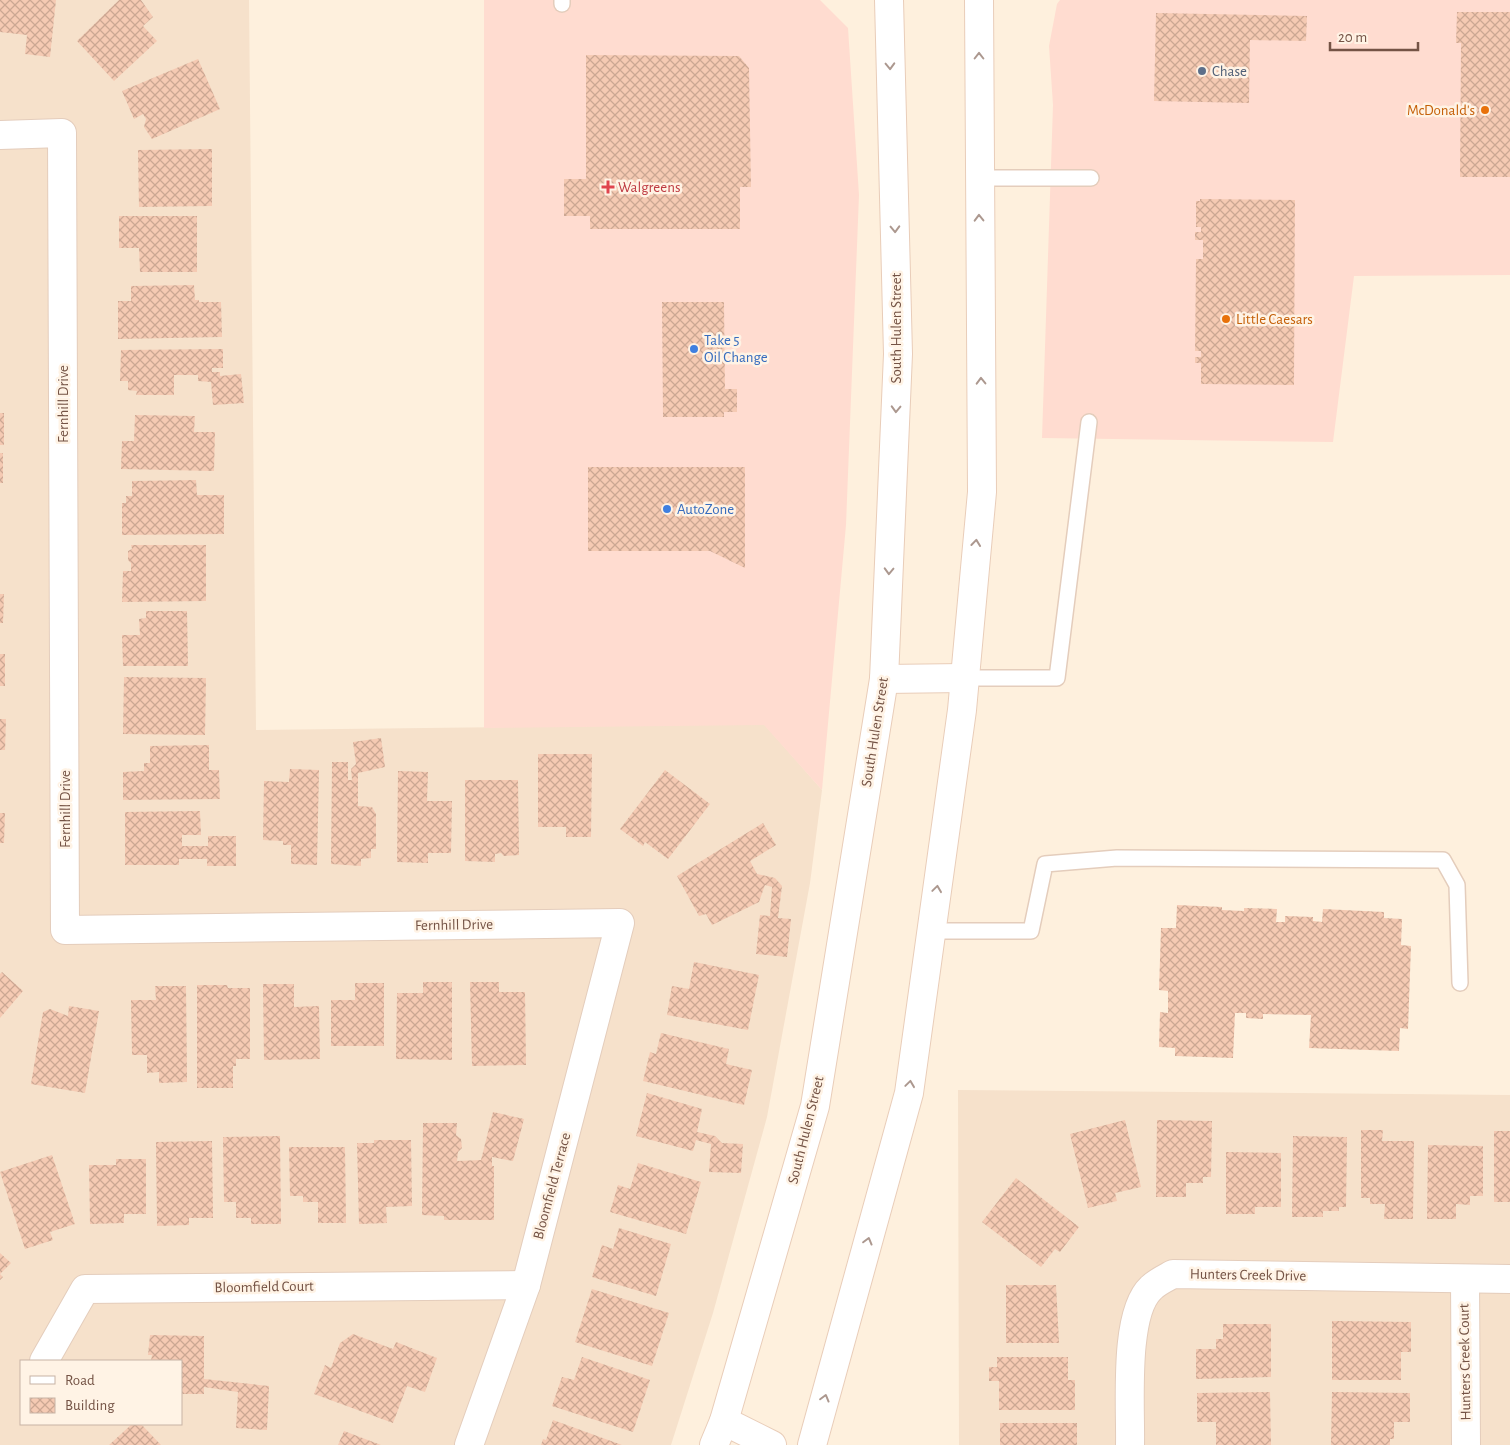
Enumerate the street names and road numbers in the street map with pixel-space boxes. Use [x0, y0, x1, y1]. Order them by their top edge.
street label: South Hulen Street [889, 272, 904, 383]
street label: Fernhill Drive [56, 365, 71, 443]
street label: South Hulen Street [859, 676, 891, 788]
street label: Fernhill Drive [58, 770, 73, 848]
street label: Fernhill Drive [415, 917, 493, 933]
street label: South Hulen Street [785, 1074, 827, 1186]
street label: Bloomfield Terrace [531, 1131, 573, 1241]
street label: Hunters Creek Drive [1190, 1266, 1306, 1284]
street label: Bloomfield Court [214, 1279, 314, 1295]
street label: Hunters Creek Court [1456, 1303, 1474, 1421]

